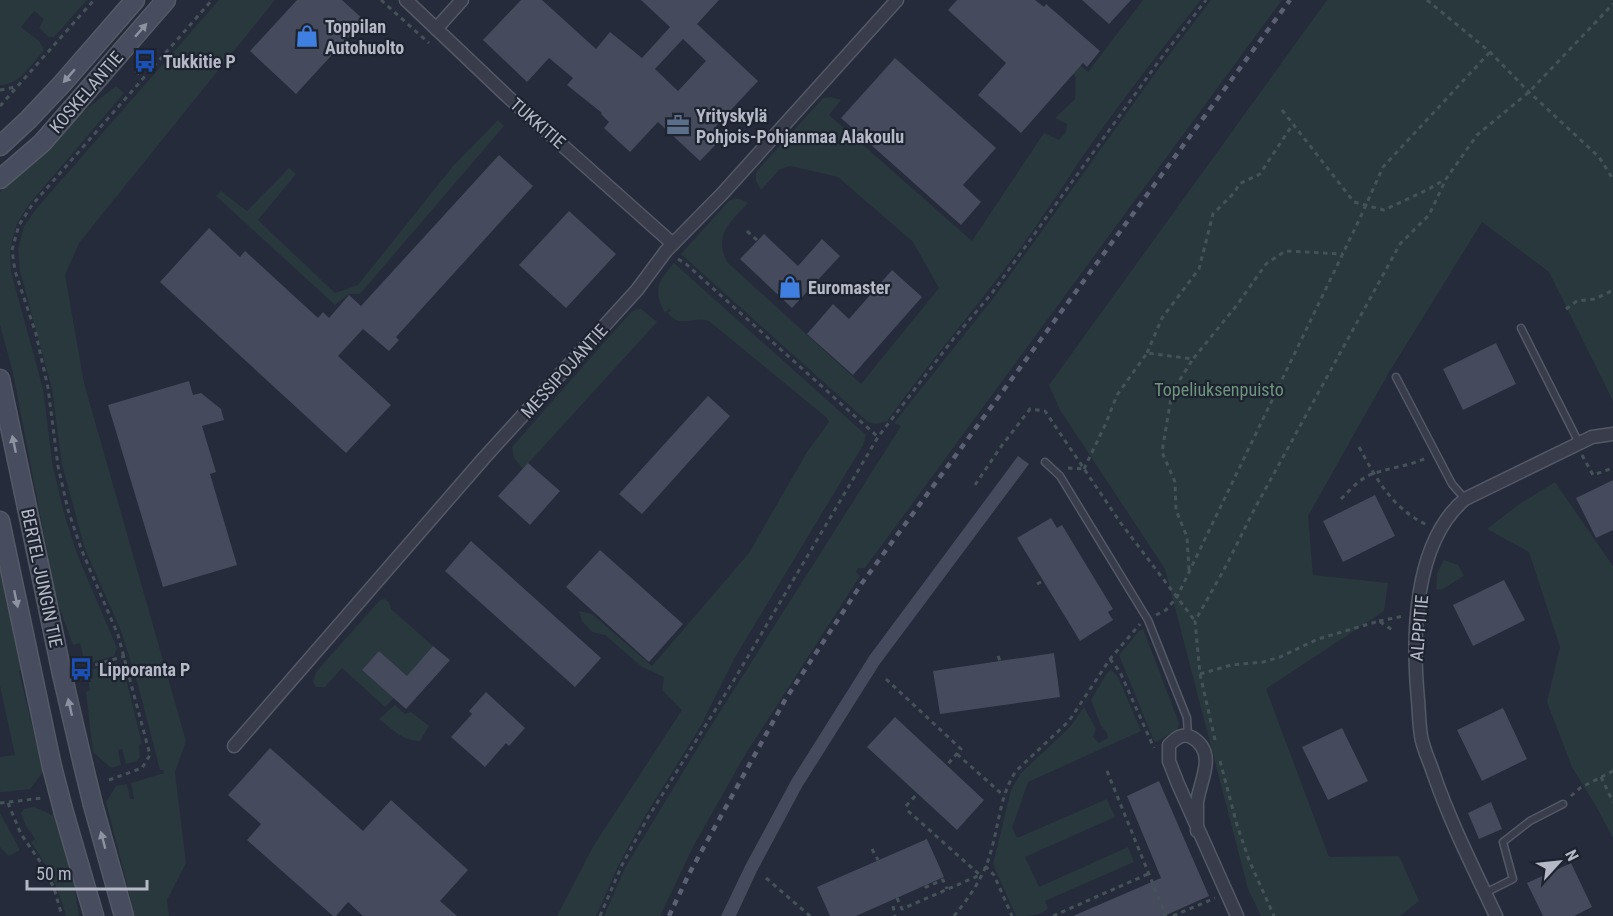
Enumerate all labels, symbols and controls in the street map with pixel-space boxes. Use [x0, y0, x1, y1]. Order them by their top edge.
place label: Toppilan Autohuolto [325, 16, 404, 58]
one-way arrow [134, 23, 147, 38]
shop icon: Toppilan Autohuolto [294, 23, 320, 49]
street label: KOSKELANTIE [45, 47, 127, 137]
bus stop icon: Tukkitie P [132, 48, 158, 74]
place label: Tukkitie P [163, 51, 236, 72]
one-way arrow [62, 68, 76, 83]
street label: TUKKITIE [506, 93, 570, 153]
place label: Yrityskylä Pohjois-Pohjanmaa Alakoulu [696, 105, 904, 147]
office icon: Yrityskylä Pohjois-Pohjanmaa Alakoulu [665, 112, 691, 138]
shop icon: Euromaster [777, 274, 803, 300]
place label: Euromaster [808, 277, 890, 298]
street label: MESSIPOJANTIE [516, 320, 612, 422]
park label: Topeliuksenpuisto [1154, 379, 1284, 400]
one-way arrow [9, 434, 18, 453]
street label: BERTEL JUNGIN TIE [17, 507, 67, 649]
one-way arrow [12, 590, 21, 609]
street label: ALPPITIE [1406, 594, 1432, 662]
bus stop icon: Lipporanta P [68, 656, 94, 682]
place label: Lipporanta P [99, 659, 190, 680]
one-way arrow [64, 697, 74, 716]
one-way arrow [98, 831, 107, 849]
north arrow [1529, 832, 1589, 892]
text: N [1561, 847, 1583, 864]
scale bar [27, 853, 147, 891]
text: 50 m [36, 863, 71, 884]

